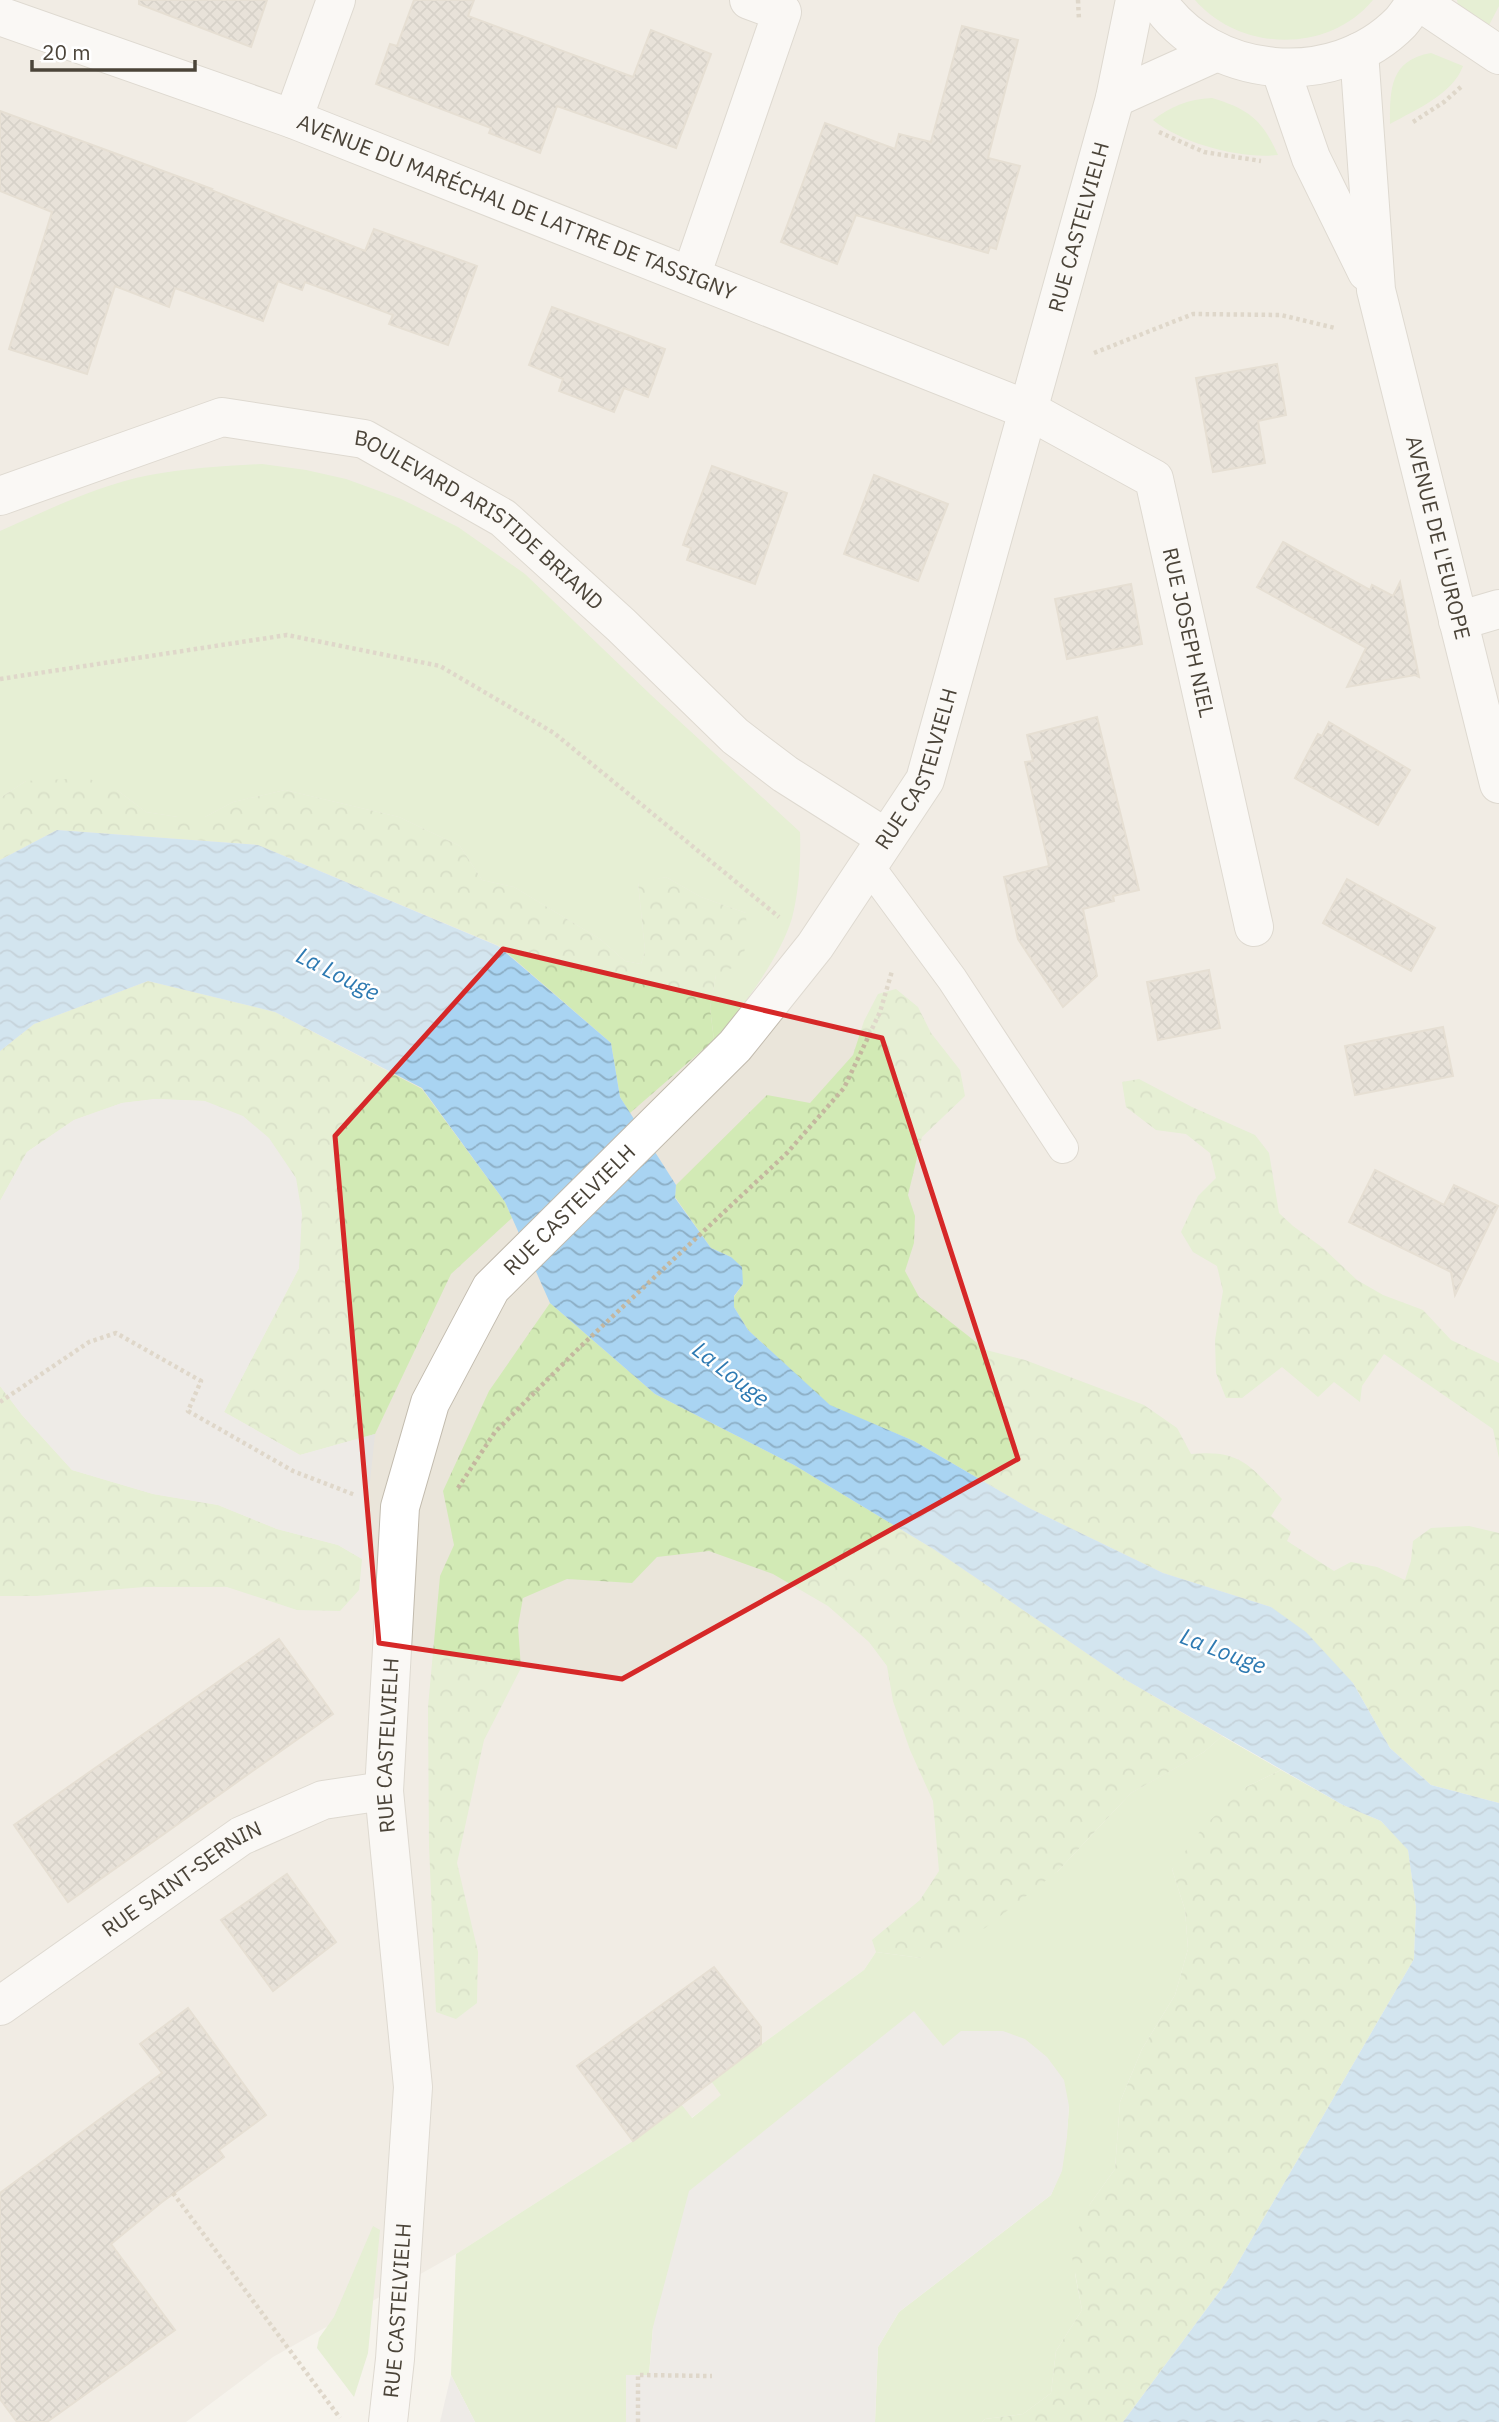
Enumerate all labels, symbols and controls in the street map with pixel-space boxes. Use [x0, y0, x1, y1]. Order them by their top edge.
scale bar [32, 28, 194, 72]
text: 20 m [42, 38, 91, 66]
street label: AVENUE DU MARÉCHAL DE LATTRE DE TASSIGNY [293, 107, 741, 306]
street label: RUE CASTELVIELH [1041, 139, 1115, 315]
street label: BOULEVARD ARISTIDE BRIAND [353, 423, 610, 616]
street label: AVENUE DE L'EUROPE [1400, 433, 1478, 642]
street label: RUE JOSEPH NIEL [1157, 545, 1222, 720]
street label: RUE CASTELVIELH [868, 685, 963, 855]
water label: La Louge [292, 939, 385, 1007]
street label: RUE CASTELVIELH [497, 1138, 641, 1281]
water label: La Louge [687, 1334, 776, 1413]
water label: La Louge [1176, 1620, 1271, 1680]
street label: RUE CASTELVIELH [369, 1657, 404, 1834]
street label: RUE SAINT-SERNIN [96, 1814, 266, 1943]
street label: RUE CASTELVIELH [376, 2222, 417, 2399]

